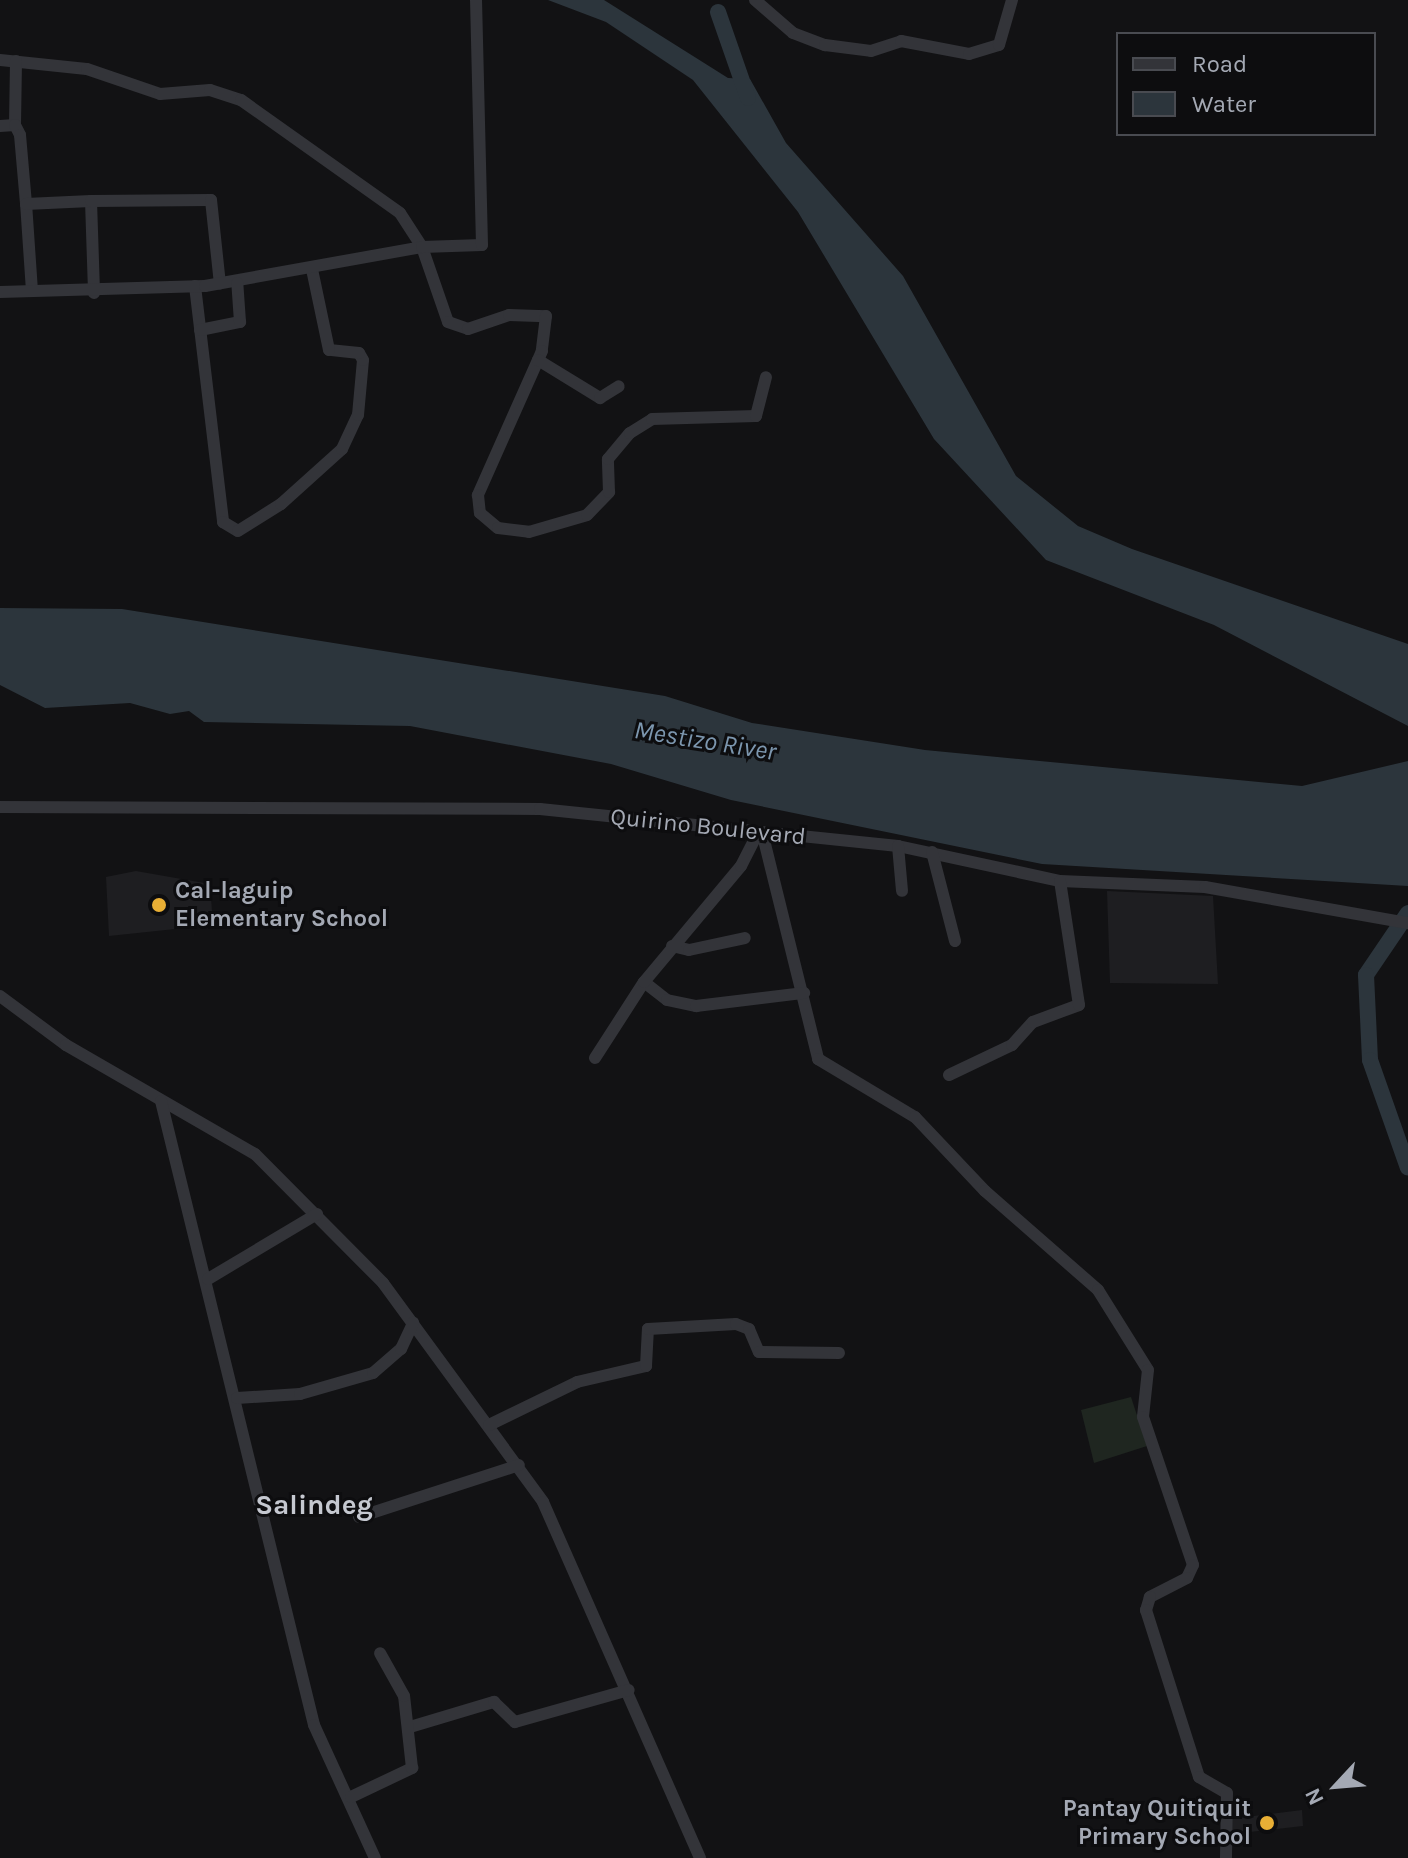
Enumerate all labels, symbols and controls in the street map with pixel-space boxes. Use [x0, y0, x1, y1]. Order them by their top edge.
legend [1116, 32, 1376, 136]
text: Road [1192, 50, 1247, 78]
text: Water [1192, 90, 1256, 118]
water label: Mestizo River [632, 714, 778, 768]
street label: Quirino Boulevard [609, 802, 807, 852]
place label: Cal-laguip Elementary School [175, 877, 388, 933]
marker: Cal-laguip Elementary School [150, 896, 168, 914]
district label: Salindeg [255, 1488, 373, 1522]
north arrow [1296, 1746, 1376, 1826]
text: N [1299, 1784, 1330, 1809]
place label: Pantay Quitiquit Primary School [1063, 1795, 1251, 1851]
marker: Pantay Quitiquit Primary School [1258, 1814, 1276, 1832]

